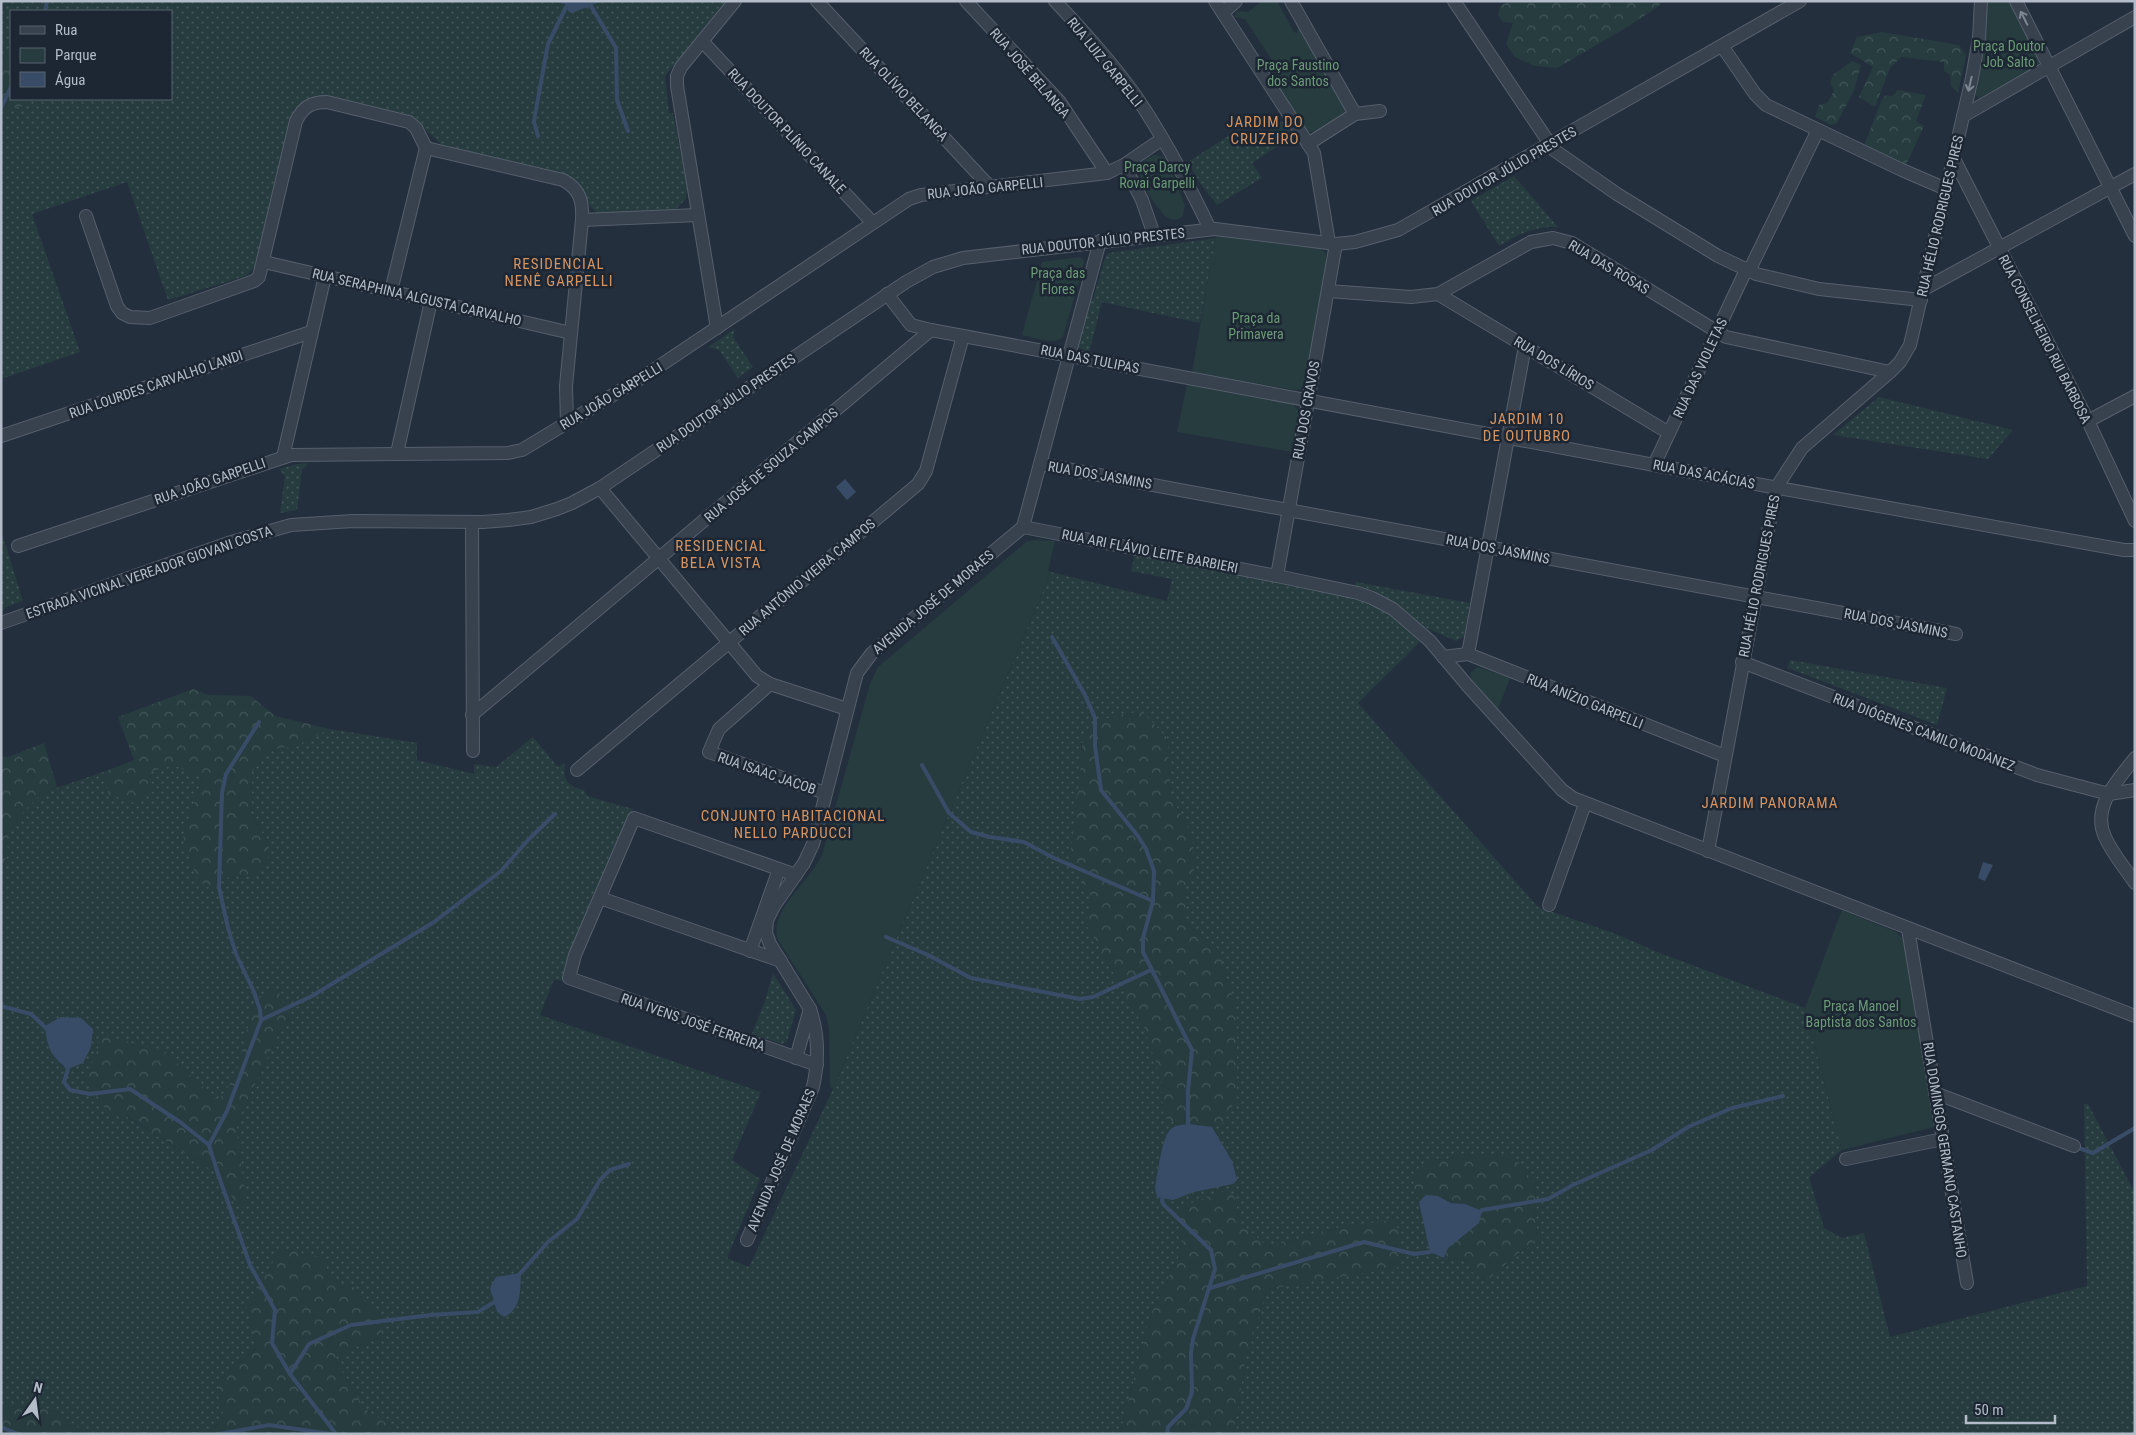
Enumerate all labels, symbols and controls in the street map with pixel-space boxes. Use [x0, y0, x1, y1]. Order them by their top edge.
legend [10, 10, 172, 100]
one-way arrow [2019, 11, 2028, 26]
street label: RUA LUIZ GARPELLI [1064, 14, 1146, 110]
text: Rua [55, 21, 77, 39]
street label: RUA JOSÉ BELANGA [987, 24, 1074, 121]
park label: Praça Doutor Job Salto [1973, 38, 2045, 70]
street label: RUA OLÍVIO BELANGA [856, 43, 952, 144]
text: Parque [55, 46, 97, 64]
park label: Praça Faustino dos Santos [1257, 57, 1339, 89]
street label: RUA DOUTOR PLÍNIO CANALE [725, 64, 850, 197]
text: Água [55, 71, 85, 89]
one-way arrow [1965, 76, 1974, 92]
district label: JARDIM DO CRUZEIRO [1226, 113, 1304, 148]
street label: RUA DOUTOR JÚLIO PRESTES [1428, 122, 1579, 219]
street label: RUA HÉLIO RODRIGUES PIRES [1913, 134, 1966, 298]
park label: Praça Darcy Rovai Garpelli [1119, 159, 1195, 191]
street label: RUA JOÃO GARPELLI [926, 173, 1044, 202]
street label: RUA DOUTOR JÚLIO PRESTES [1020, 223, 1185, 258]
street label: RUA DAS ROSAS [1566, 237, 1652, 297]
street label: RUA CONSELHEIRO RUI BARBOSA [1995, 252, 2095, 426]
district label: RESIDENCIAL NENÊ GARPELLI [504, 255, 614, 290]
street label: RUA SERAPHINA ALGUSTA CARVALHO [311, 265, 523, 329]
park label: Praça das Flores [1031, 265, 1085, 297]
park label: Praça da Primavera [1228, 310, 1284, 342]
street label: RUA DAS VIOLETAS [1670, 315, 1730, 421]
street label: RUA DOS LÍRIOS [1511, 332, 1597, 393]
street label: RUA DAS TULIPAS [1039, 342, 1141, 376]
street label: RUA LOURDES CARVALHO LANDI [67, 347, 245, 421]
street label: RUA DOUTOR JÚLIO PRESTES [653, 350, 799, 456]
street label: RUA JOÃO GARPELLI [556, 358, 665, 433]
street label: RUA DOS CRAVOS [1289, 360, 1323, 460]
street label: RUA JOSÉ DE SOUZA CAMPOS [700, 404, 841, 526]
district label: JARDIM 10 DE OUTUBRO [1483, 410, 1571, 445]
street label: RUA JOÃO GARPELLI [152, 454, 268, 508]
street label: RUA DAS ACÁCIAS [1652, 455, 1757, 492]
street label: RUA DOS JASMINS [1047, 458, 1153, 492]
street label: RUA HÉLIO RODRIGUES PIRES [1734, 493, 1783, 659]
street label: RUA ANTÔNIO VIEIRA CAMPOS [735, 515, 878, 639]
street label: ESTRADA VICINAL VEREADOR GIOVANI COSTA [24, 522, 274, 622]
street label: RUA ARI FLÁVIO LEITE BARBIERI [1061, 525, 1240, 576]
street label: RUA DOS JASMINS [1445, 531, 1551, 567]
district label: RESIDENCIAL BELA VISTA [675, 537, 767, 572]
street label: AVENIDA JOSÉ DE MORAES [869, 546, 997, 657]
street label: RUA DOS JASMINS [1843, 605, 1949, 641]
street label: RUA ANÍZIO GARPELLI [1524, 669, 1646, 732]
street label: RUA DIÓGENES CAMILO MODANEZ [1831, 689, 2018, 774]
street label: RUA ISAAC JACOB [716, 749, 818, 797]
district label: JARDIM PANORAMA [1702, 794, 1838, 812]
district label: CONJUNTO HABITACIONAL NELLO PARDUCCI [701, 807, 885, 842]
street label: RUA IVENS JOSÉ FERREIRA [619, 989, 767, 1054]
park label: Praça Manoel Baptista dos Santos [1806, 998, 1916, 1030]
street label: RUA DOMINGOS GERMANO CASTANHO [1920, 1041, 1970, 1259]
street label: AVENIDA JOSÉ DE MORAES [743, 1086, 818, 1234]
north arrow [10, 1375, 60, 1425]
text: N [32, 1379, 44, 1396]
scale bar [1966, 1392, 2055, 1424]
text: 50 m [1974, 1401, 2004, 1419]

